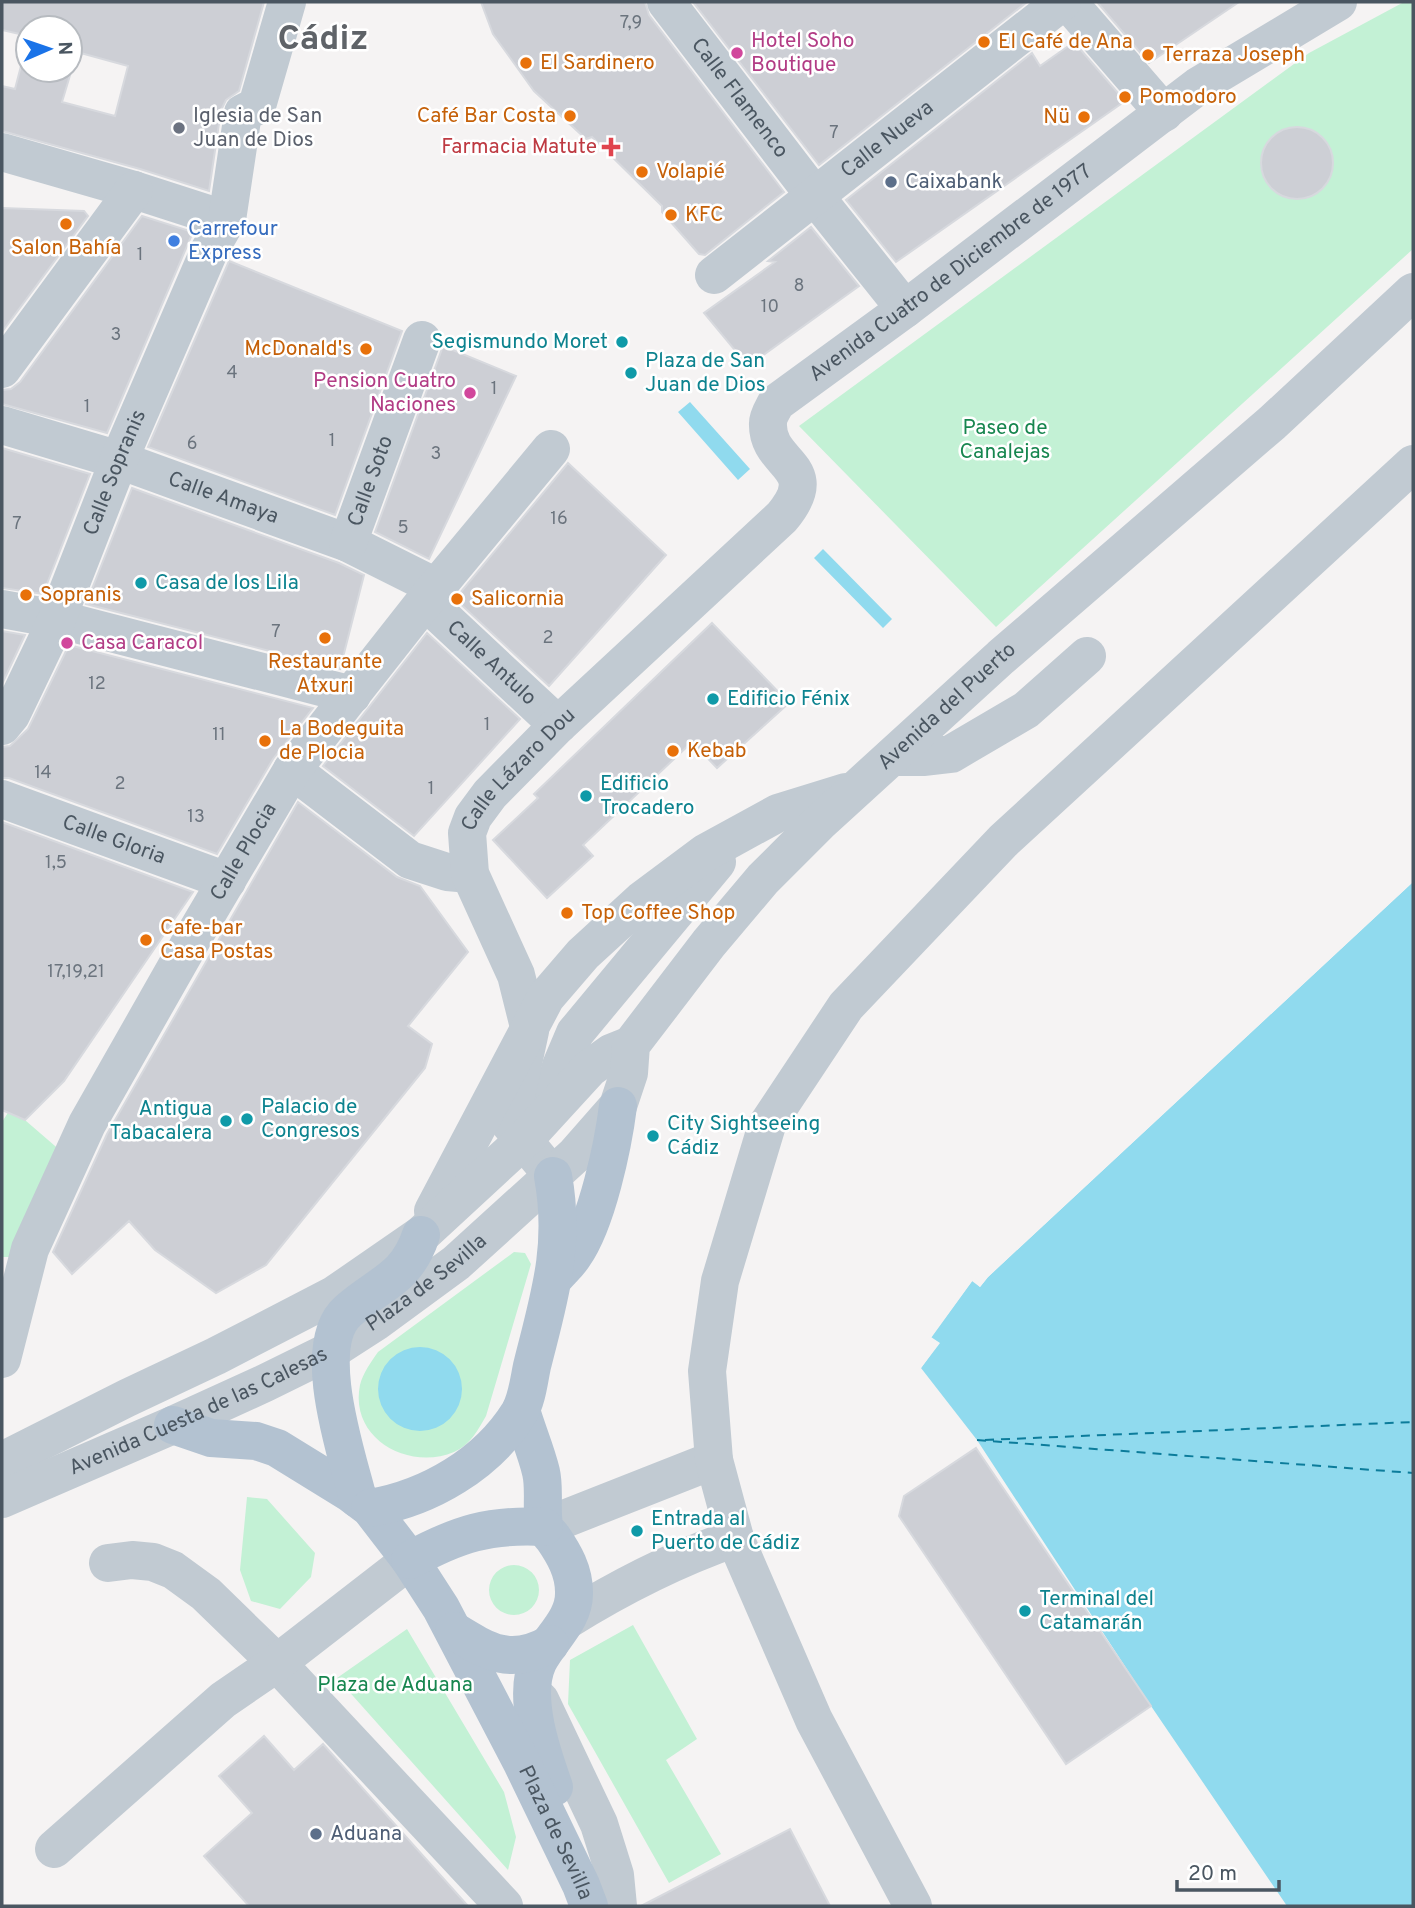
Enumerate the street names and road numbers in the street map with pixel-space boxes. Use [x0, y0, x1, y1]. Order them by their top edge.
street label: Calle Flamenco [685, 32, 794, 164]
street label: Calle Nueva [835, 94, 939, 184]
street label: Avenida Cuatro de Diciembre de 1977 [804, 158, 1097, 388]
street label: Calle Sopranis [77, 406, 153, 540]
street label: Calle Soto [342, 432, 400, 530]
street label: Calle Amaya [164, 465, 282, 530]
street label: Calle Antulo [441, 615, 542, 712]
street label: Avenida del Puerto [872, 636, 1022, 776]
street label: Calle Lázaro Dou [456, 702, 581, 835]
street label: Calle Plocia [204, 798, 283, 906]
street label: Calle Gloria [58, 809, 169, 871]
street label: Plaza de Sevilla [361, 1228, 493, 1338]
street label: Avenida Cuesta de las Calesas [65, 1341, 332, 1482]
street label: Plaza de Sevilla [512, 1761, 599, 1903]

